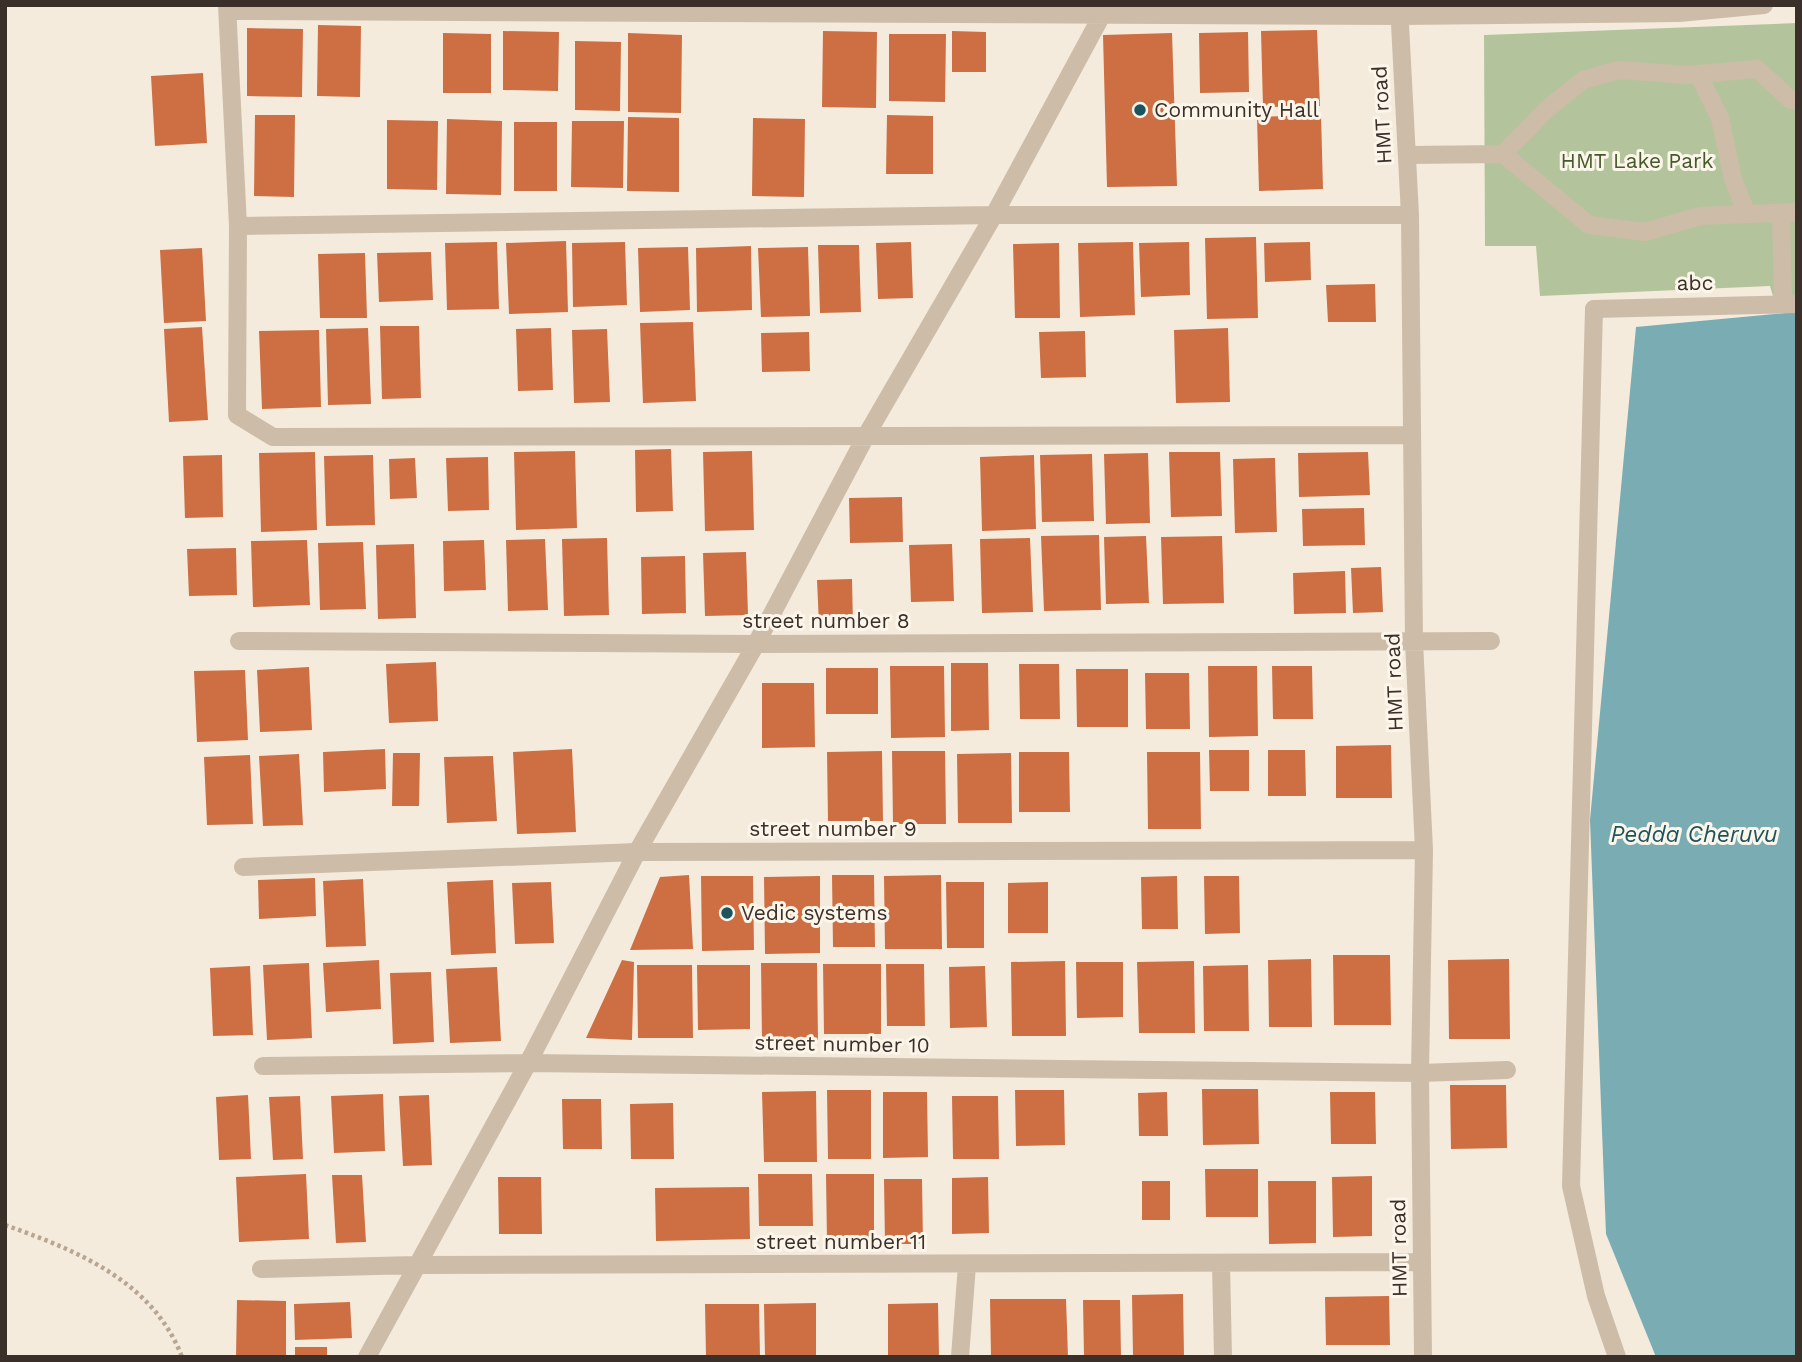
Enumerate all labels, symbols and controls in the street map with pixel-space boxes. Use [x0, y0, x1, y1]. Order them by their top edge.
street label: HMT road [1366, 65, 1397, 165]
place label: Community Hall [1154, 97, 1319, 122]
marker: Community Hall [1132, 102, 1148, 118]
park label: HMT Lake Park [1560, 148, 1714, 173]
street label: abc [1676, 270, 1714, 295]
street label: street number 8 [742, 608, 910, 633]
street label: HMT road [1379, 632, 1408, 732]
street label: street number 9 [749, 816, 917, 841]
water label: Pedda Cheruvu [1610, 821, 1778, 848]
place label: Vedic systems [741, 900, 888, 925]
marker: Vedic systems [719, 905, 735, 921]
street label: street number 10 [754, 1029, 930, 1058]
street label: HMT road [1385, 1199, 1412, 1297]
street label: street number 11 [756, 1229, 926, 1254]

